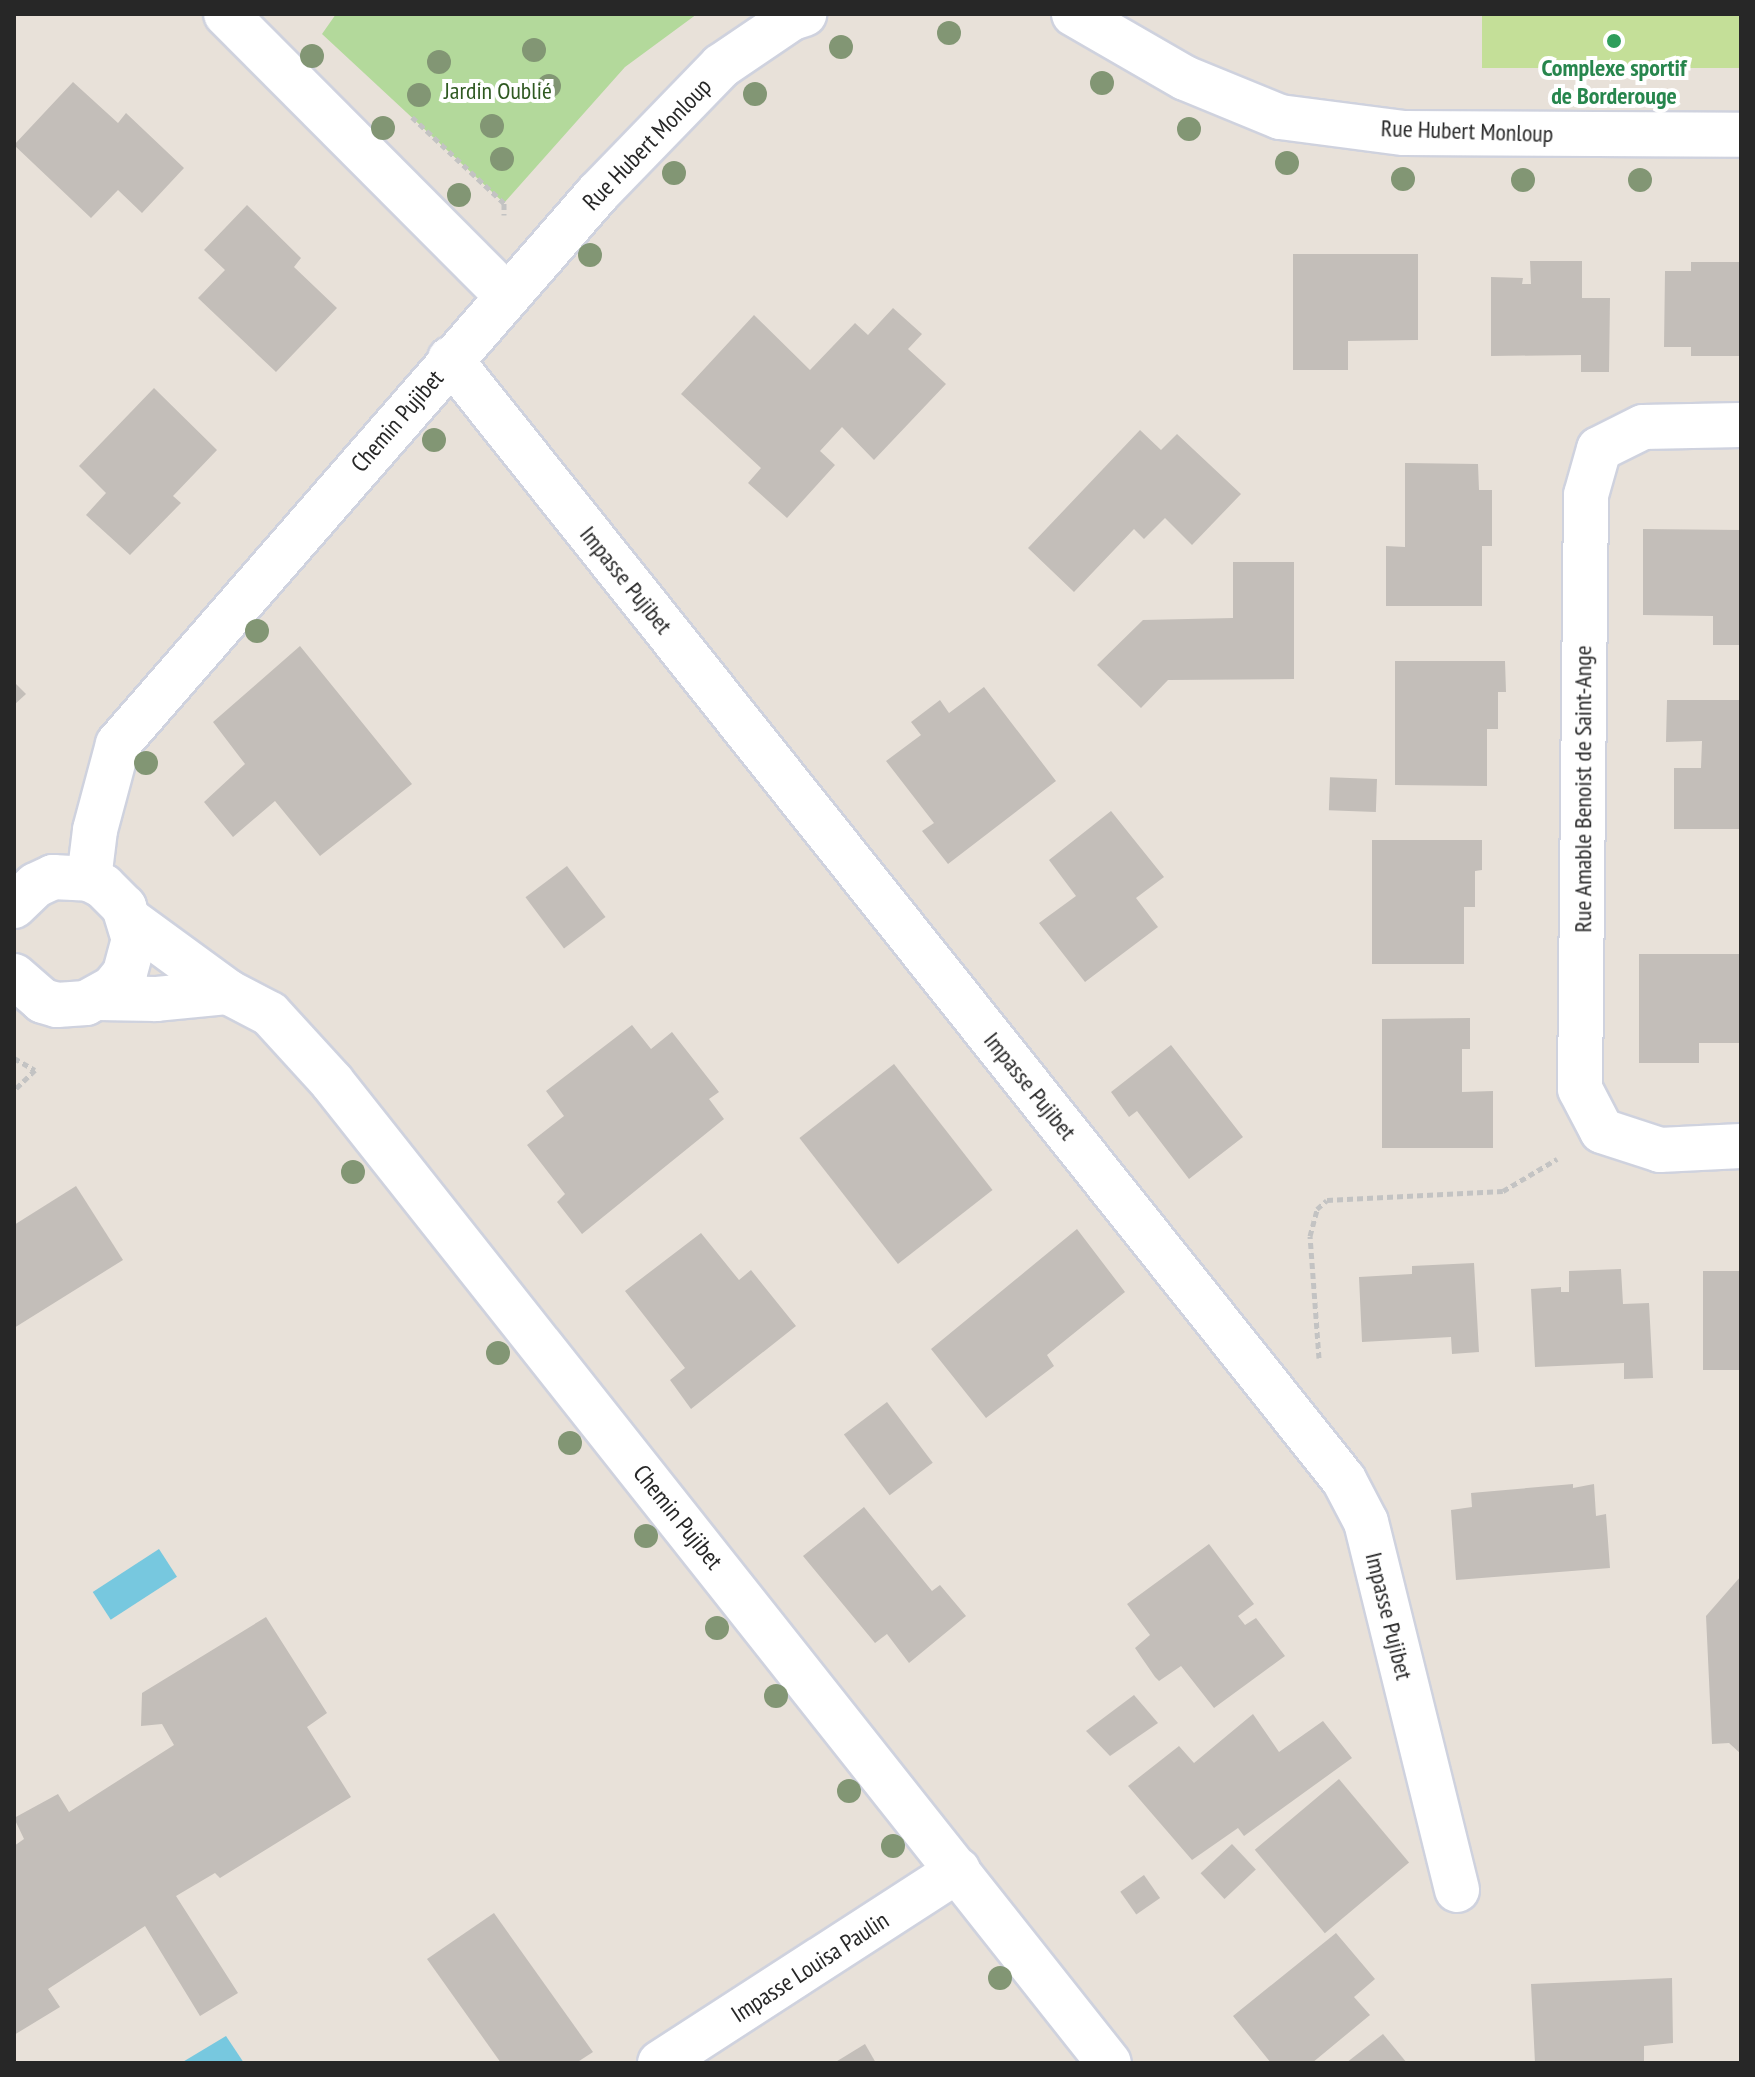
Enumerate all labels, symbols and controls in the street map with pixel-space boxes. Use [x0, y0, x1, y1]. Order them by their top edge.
marker: Complexe sportif de Borderouge [1605, 32, 1623, 50]
place label: Complexe sportif de Borderouge [1542, 54, 1686, 110]
street label: Rue Hubert Monloup [577, 72, 717, 216]
park label: Jardin Oublié [444, 77, 552, 105]
street label: Rue Hubert Monloup [1380, 114, 1554, 148]
street label: Chemin Pujibet [345, 364, 449, 478]
street label: Impasse Pujibet [574, 520, 678, 640]
street label: Rue Amable Benoist de Saint-Ange [1569, 645, 1597, 933]
street label: Impasse Pujibet [978, 1026, 1082, 1146]
street label: Chemin Pujibet [627, 1459, 729, 1575]
street label: Impasse Pujibet [1359, 1549, 1419, 1683]
street label: Impasse Louisa Paulin [726, 1905, 894, 2029]

